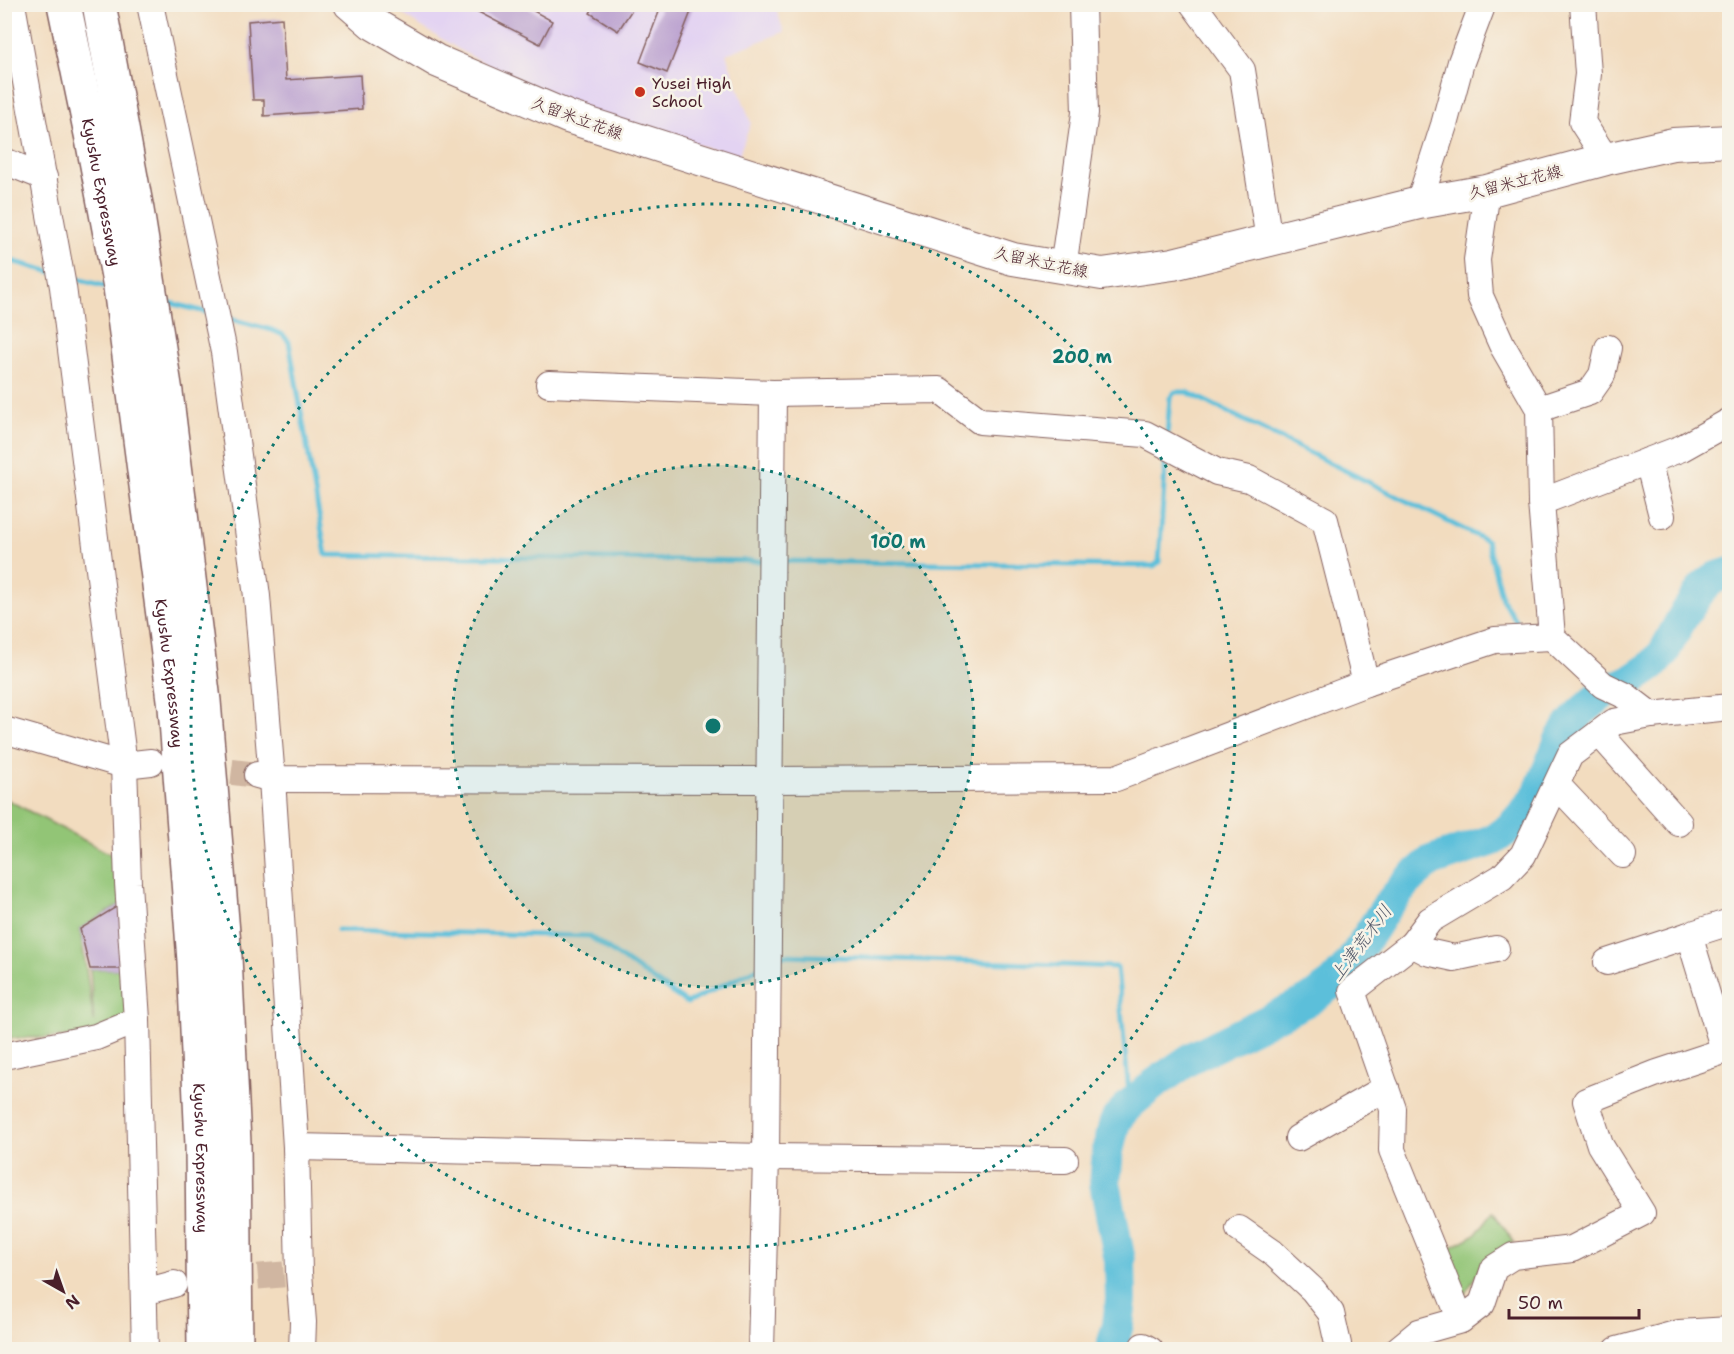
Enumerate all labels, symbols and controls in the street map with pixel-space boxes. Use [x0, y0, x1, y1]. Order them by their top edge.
place label: Yusei High School [652, 73, 732, 112]
marker: Yusei High School [633, 85, 647, 99]
street label: 久留米立花線 [528, 92, 626, 144]
street label: Kyushu Expressway [77, 116, 126, 268]
street label: 久留米立花線 [1466, 160, 1564, 204]
street label: 久留米立花線 [992, 242, 1090, 282]
text: 200 m [1052, 345, 1113, 369]
text: 100 m [870, 530, 926, 554]
street label: Kyushu Expressway [150, 597, 189, 749]
centre of rings [703, 716, 723, 736]
water label: 上津荒木川 [1324, 900, 1398, 986]
street label: Kyushu Expressway [189, 1082, 213, 1233]
north arrow [33, 1261, 93, 1321]
scale bar [1509, 1282, 1640, 1320]
text: N [61, 1290, 84, 1314]
text: 50 m [1518, 1291, 1563, 1315]

